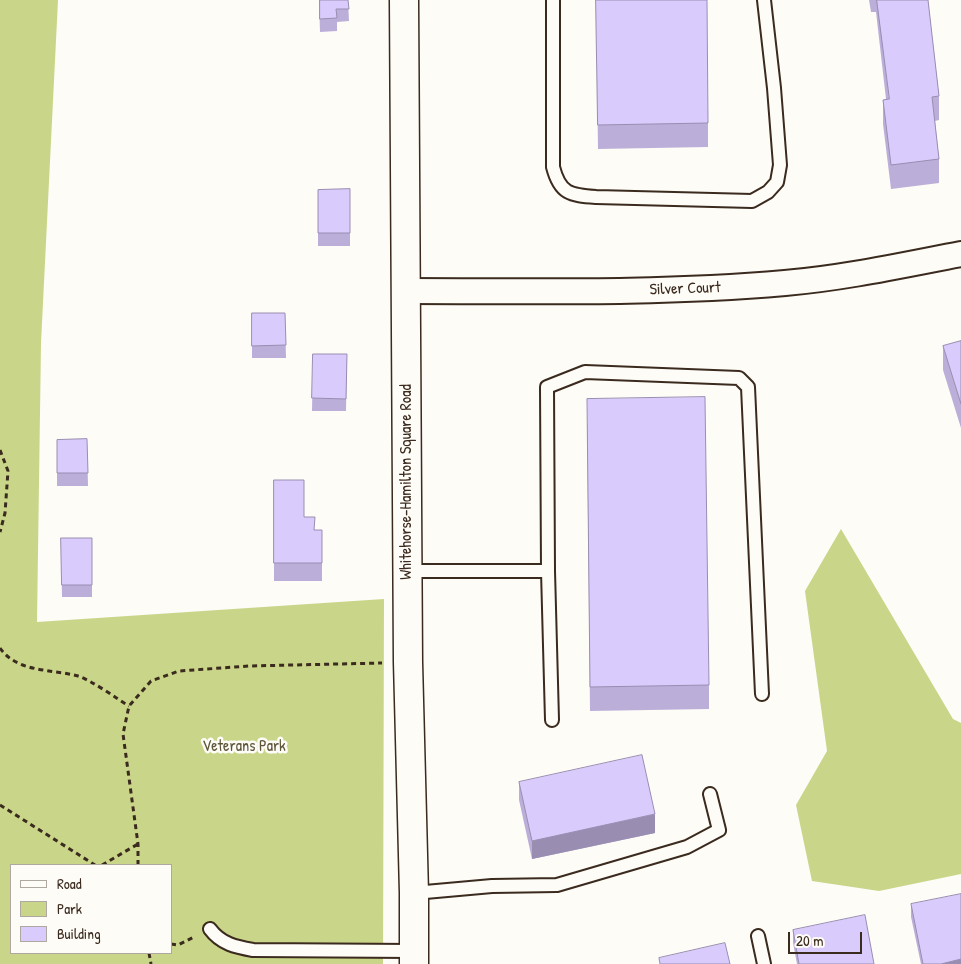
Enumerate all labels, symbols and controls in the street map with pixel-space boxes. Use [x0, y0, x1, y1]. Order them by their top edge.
street label: Silver Court [649, 278, 721, 300]
street label: Whitehorse-Hamilton Square Road [397, 384, 417, 580]
park label: Veterans Park [202, 737, 286, 757]
legend [10, 864, 172, 954]
text: Road [57, 873, 82, 894]
text: Park [57, 898, 82, 919]
scale bar [791, 922, 865, 954]
text: Building [57, 923, 101, 944]
text: 20 m [796, 930, 823, 951]

